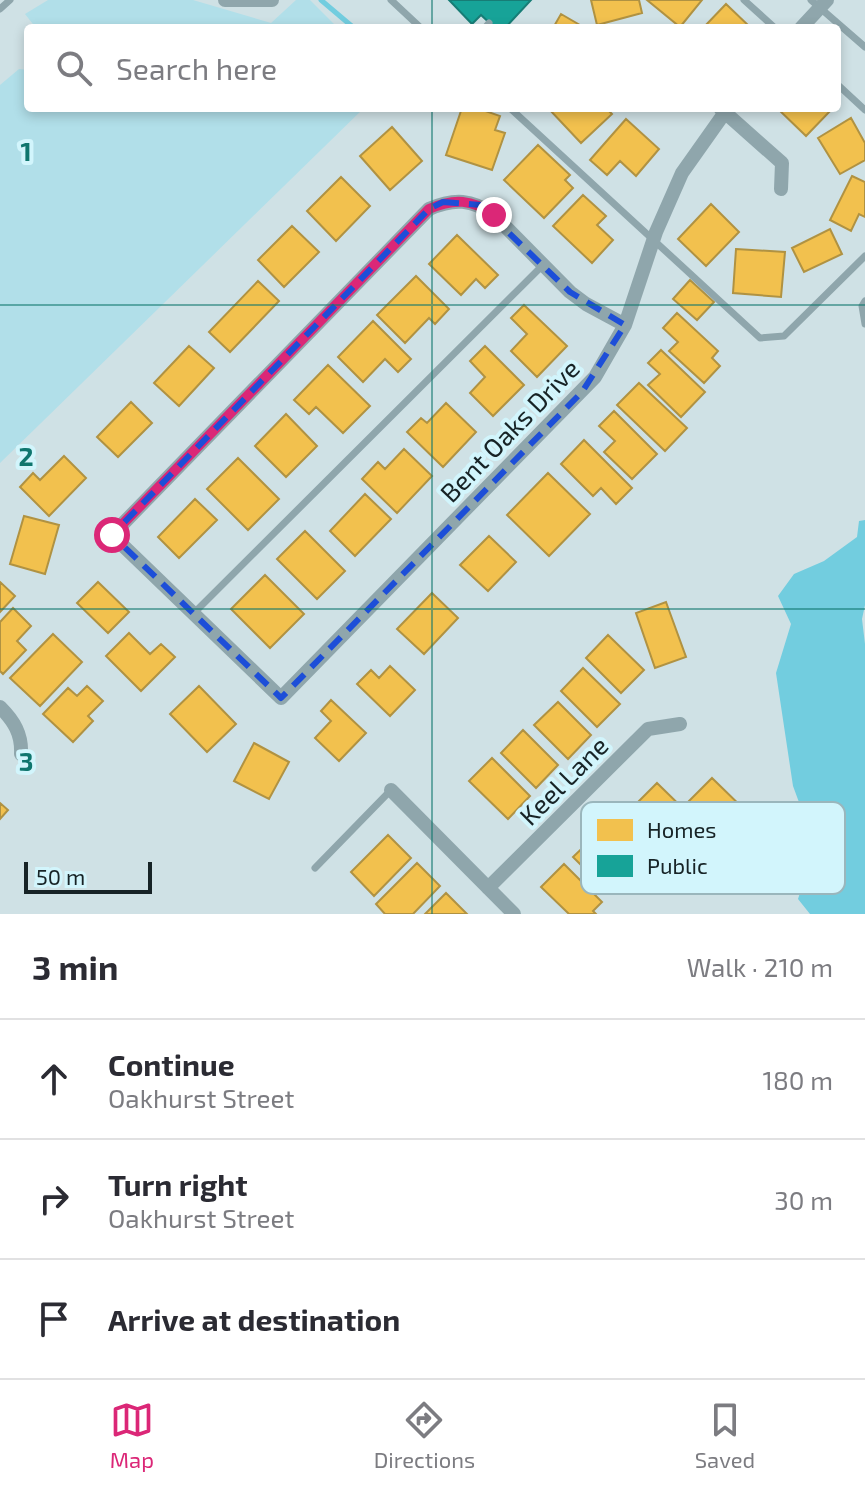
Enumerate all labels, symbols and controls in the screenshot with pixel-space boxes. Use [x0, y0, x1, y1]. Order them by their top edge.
search box [24, 24, 841, 112]
icon: search [52, 46, 96, 90]
text: Search here [116, 50, 277, 86]
text: 1 [20, 135, 32, 166]
route end [476, 197, 512, 233]
street label: Bent Oaks Drive [433, 352, 585, 508]
text: 2 [18, 440, 34, 471]
route start [94, 517, 130, 553]
street label: Keel Lane [512, 729, 614, 831]
text: 3 [19, 745, 33, 776]
legend [581, 802, 845, 894]
text: Homes [647, 816, 716, 842]
text: Public [647, 852, 708, 878]
scale bar [24, 858, 152, 894]
text: 50 m [36, 863, 85, 889]
text: 3 min [32, 946, 118, 987]
text: Walk · 210 m [687, 951, 833, 982]
text: Continue [108, 1046, 235, 1082]
icon: ahead [32, 1057, 76, 1101]
text: 180 m [763, 1064, 833, 1095]
text: Oakhurst Street [108, 1082, 294, 1113]
text: Turn right [108, 1166, 248, 1202]
icon: right [32, 1177, 76, 1221]
text: 30 m [774, 1184, 833, 1215]
text: Oakhurst Street [108, 1202, 294, 1233]
icon: arrive [32, 1297, 76, 1341]
text: Arrive at destination [108, 1301, 400, 1337]
tab: Map [110, 1398, 154, 1472]
tab: Directions [374, 1398, 475, 1472]
tab: Saved [695, 1398, 755, 1472]

